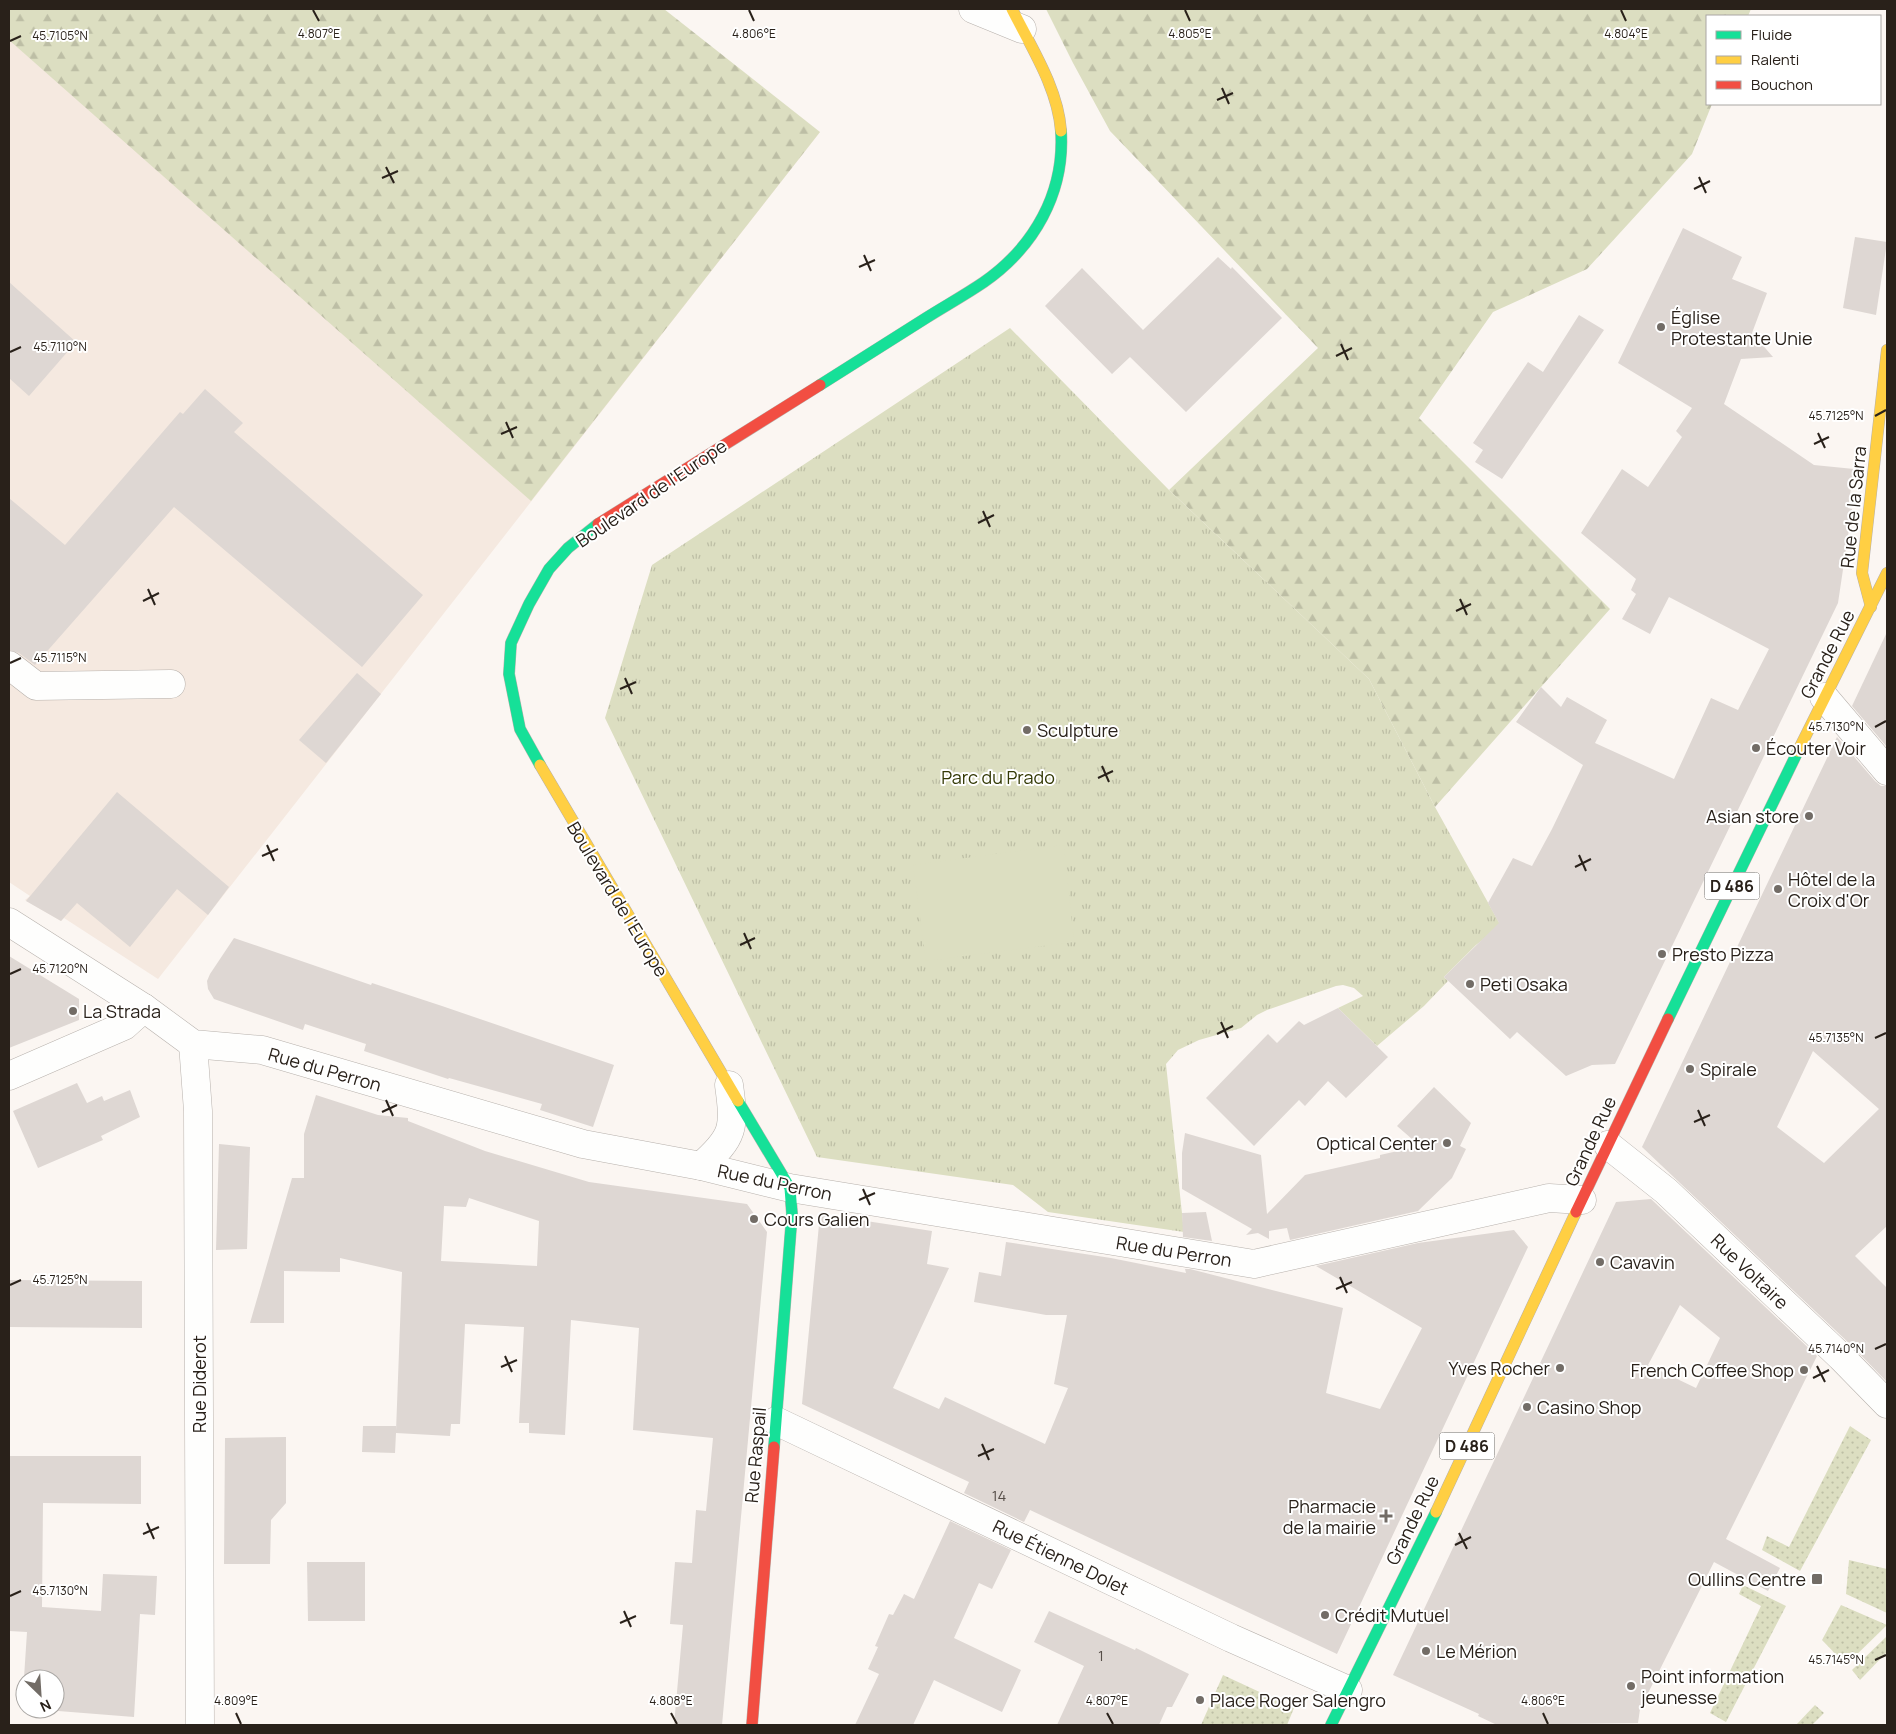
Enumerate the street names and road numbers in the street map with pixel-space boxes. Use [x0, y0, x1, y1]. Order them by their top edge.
street label: Boulevard de l'Europe [571, 433, 731, 553]
street label: Rue de la Sarra [1835, 445, 1871, 569]
street label: Grande Rue [1794, 605, 1860, 703]
street label: Boulevard de l'Europe [562, 817, 674, 981]
road number: D 486 [1704, 872, 1760, 899]
street label: Rue du Perron [266, 1041, 384, 1097]
street label: Grande Rue [1559, 1092, 1621, 1190]
street label: Rue du Perron [715, 1158, 835, 1206]
street label: Rue Voltaire [1706, 1228, 1794, 1314]
street label: Rue du Perron [1115, 1230, 1233, 1272]
street label: Rue Diderot [187, 1335, 211, 1433]
street label: Rue Raspail [739, 1406, 771, 1504]
road number: D 486 [1440, 1432, 1494, 1460]
street label: Grande Rue [1380, 1471, 1444, 1569]
street label: Rue Étienne Dolet [989, 1514, 1133, 1600]

